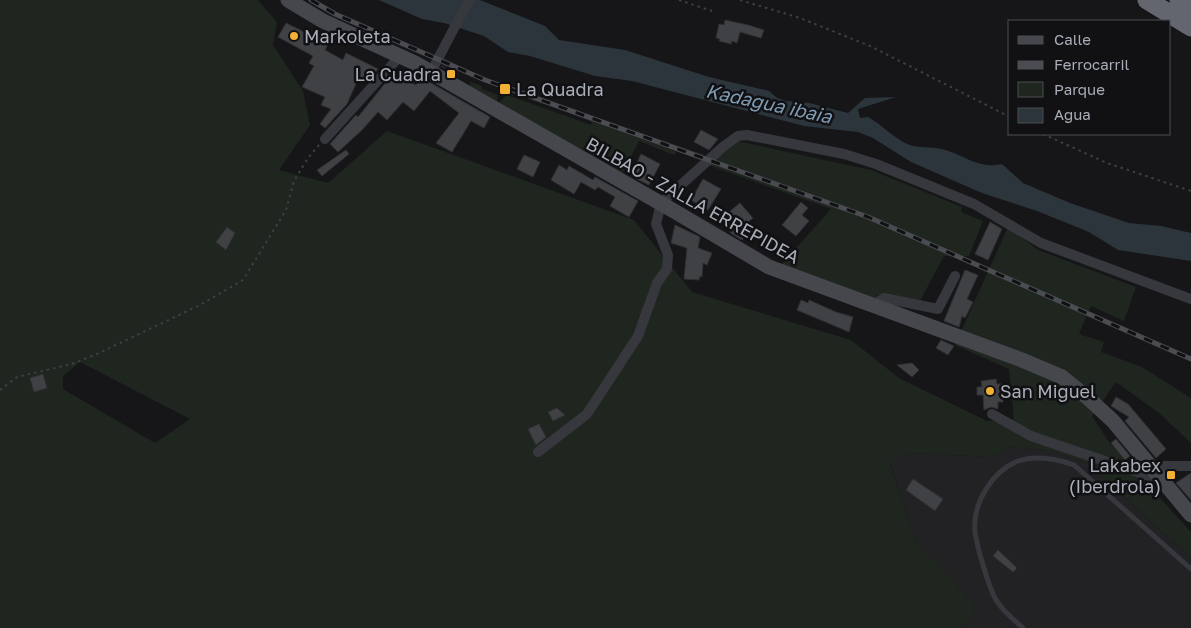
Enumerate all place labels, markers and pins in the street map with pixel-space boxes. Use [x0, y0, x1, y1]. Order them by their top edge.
place label: Markoleta [304, 25, 391, 47]
marker: Markoleta [288, 30, 300, 42]
place label: La Cuadra [355, 63, 441, 85]
marker: La Cuadra [445, 68, 457, 80]
place label: La Quadra [516, 78, 604, 100]
marker: La Quadra [498, 82, 512, 96]
place label: San Miguel [1000, 380, 1096, 402]
marker: San Miguel [984, 385, 996, 397]
place label: Lakabex (Iberdrola) [1069, 454, 1161, 497]
marker: Lakabex (Iberdrola) [1165, 469, 1177, 481]

